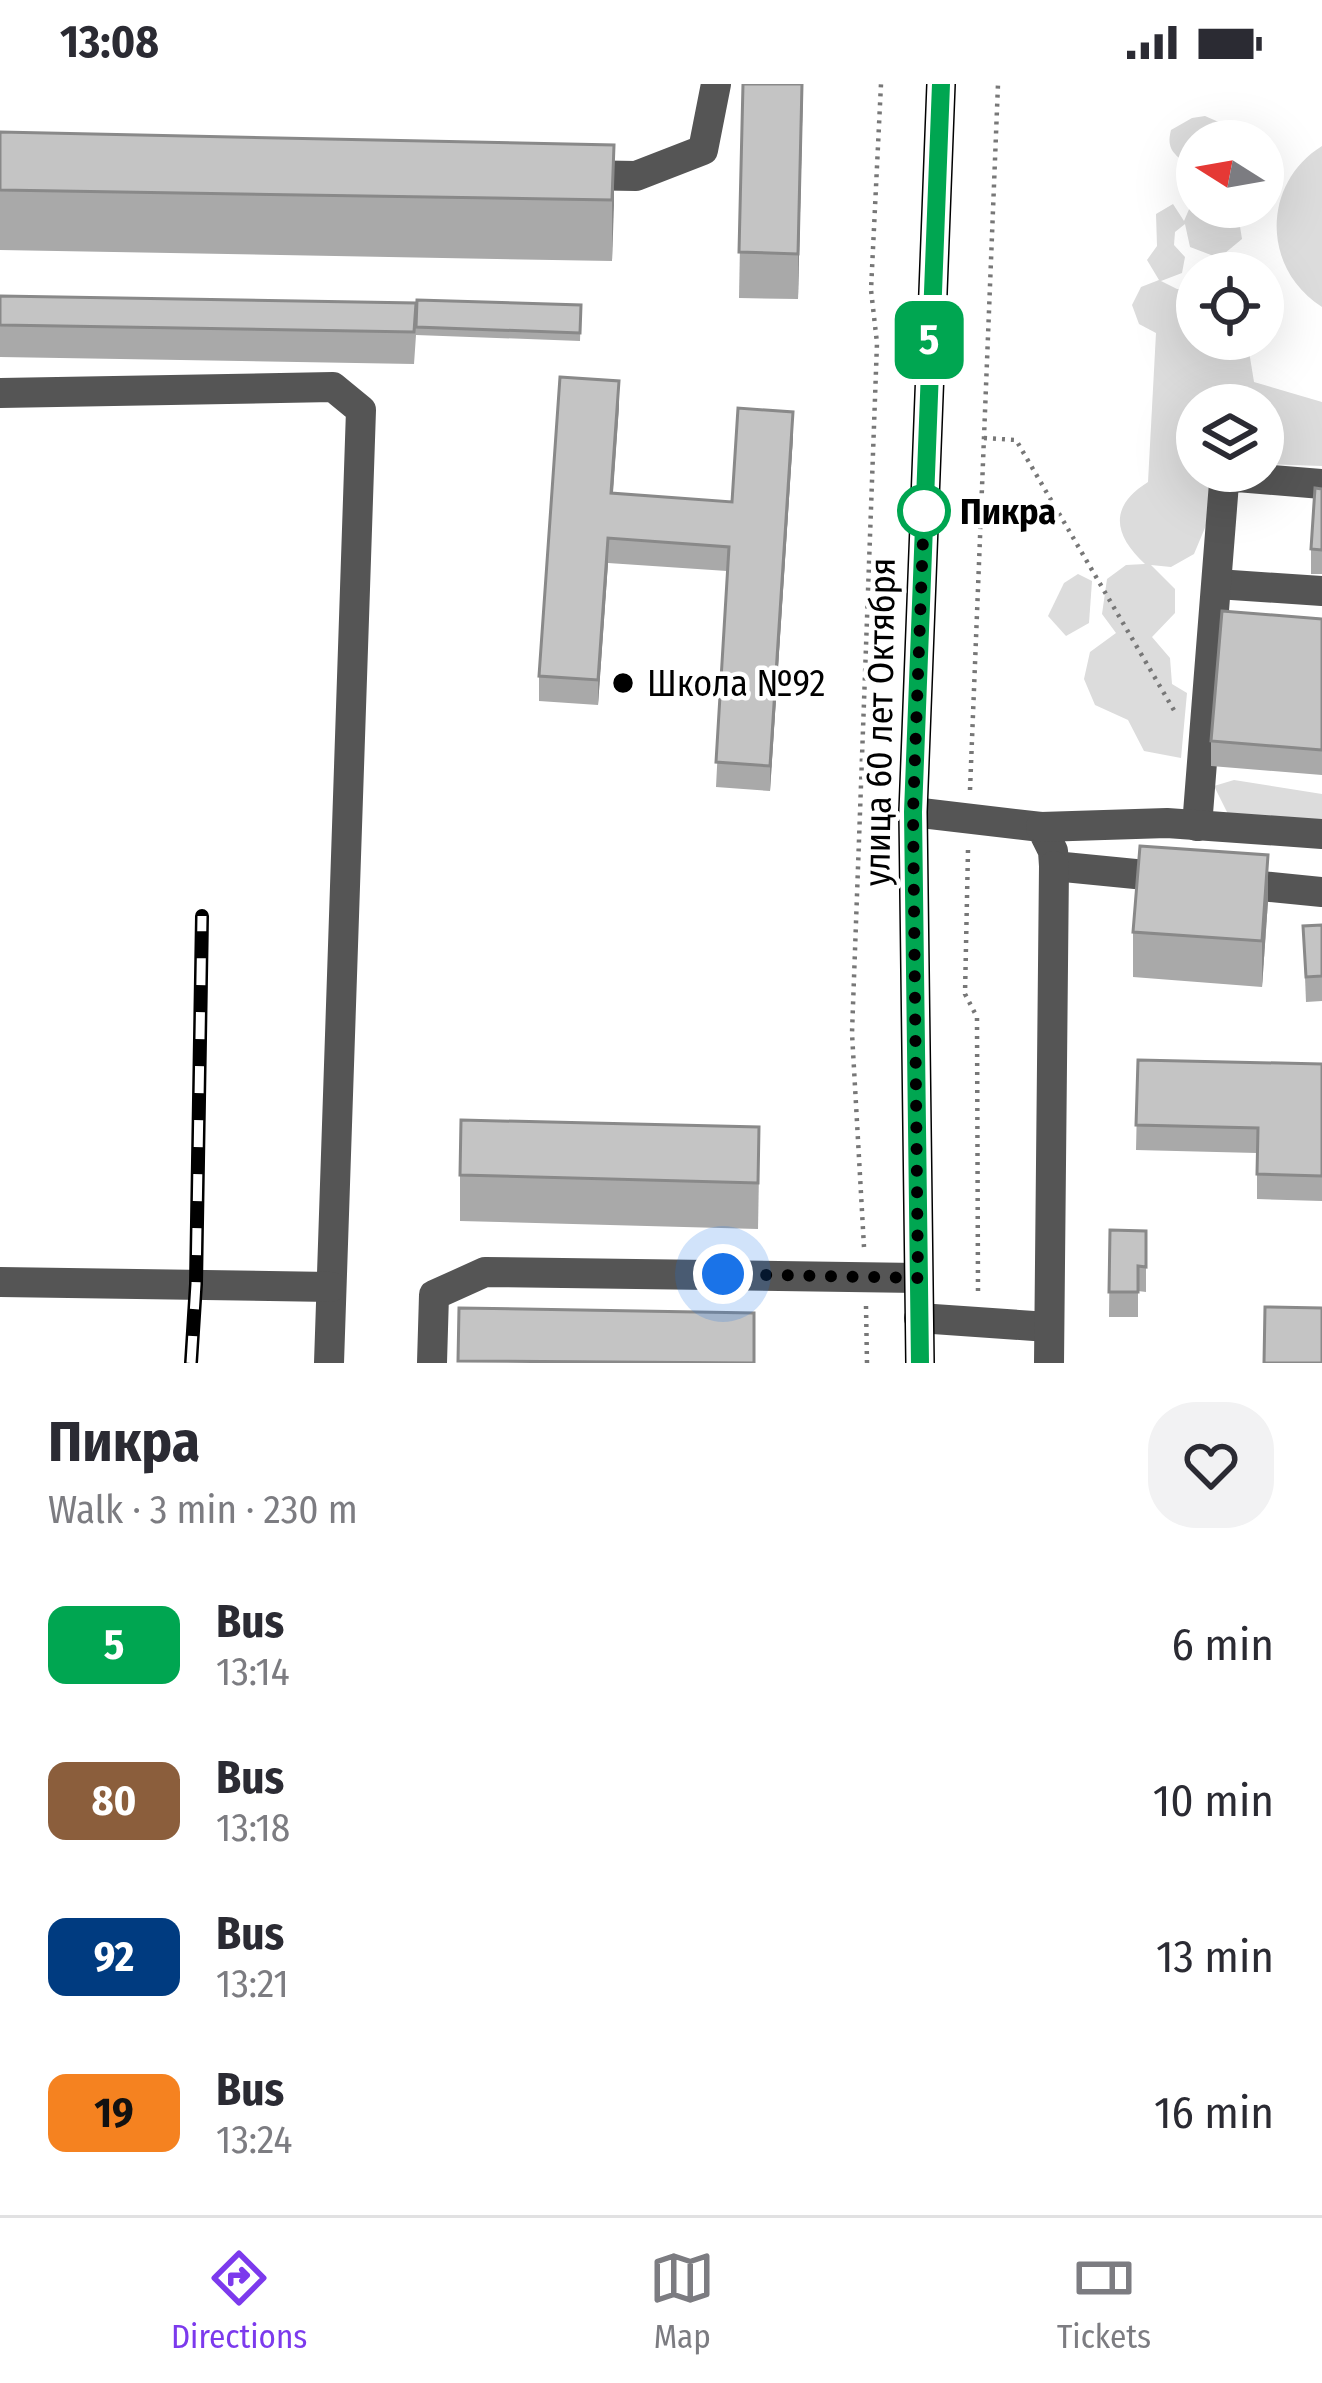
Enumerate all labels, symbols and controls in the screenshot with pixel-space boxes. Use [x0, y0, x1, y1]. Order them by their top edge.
text: 13:08 [60, 15, 159, 69]
north arrow [1176, 120, 1284, 228]
map controls [1176, 120, 1284, 492]
button: locate [1176, 252, 1284, 360]
line badge: 5 [890, 301, 968, 379]
text: 5 [919, 315, 939, 365]
button: layers [1176, 384, 1284, 492]
marker: Пикра [899, 486, 949, 536]
place label: Пикра [960, 490, 1056, 534]
street label: улица 60 лет Октября [855, 557, 905, 887]
place label: Школа №92 [647, 662, 825, 706]
marker: Школа №92 [610, 670, 636, 696]
your location [693, 1244, 753, 1304]
button: heart [1148, 1402, 1274, 1528]
text: Пикра [48, 1408, 200, 1476]
text: Walk · 3 min · 230 m [48, 1487, 358, 1533]
text: Bus [216, 1595, 284, 1649]
text: 6 min [1171, 1618, 1274, 1672]
text: 5 [104, 1620, 124, 1670]
text: 13:14 [216, 1649, 290, 1695]
text: Bus [216, 1751, 284, 1805]
text: 10 min [1153, 1774, 1274, 1828]
text: 80 [91, 1776, 137, 1826]
text: 13:18 [216, 1805, 290, 1851]
text: Bus [216, 1907, 284, 1961]
text: 13 min [1156, 1930, 1274, 1984]
text: 92 [94, 1932, 134, 1982]
text: 13:21 [216, 1961, 289, 2007]
text: Bus [216, 2063, 284, 2117]
text: 16 min [1154, 2086, 1274, 2140]
text: 19 [94, 2088, 134, 2138]
text: 13:24 [216, 2117, 292, 2163]
tab: Directions [171, 2245, 307, 2357]
tab: Map [649, 2245, 715, 2357]
tab: Tickets [1057, 2245, 1151, 2357]

